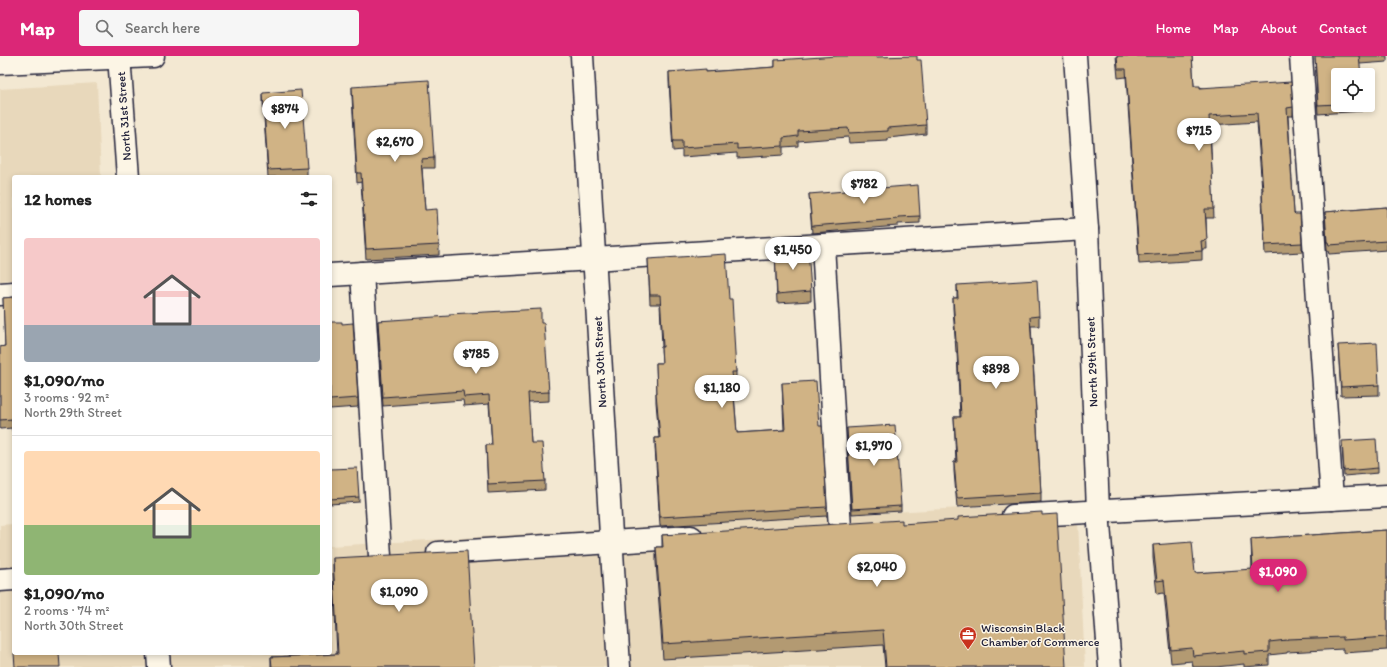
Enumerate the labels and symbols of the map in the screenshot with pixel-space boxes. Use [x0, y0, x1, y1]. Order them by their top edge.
street label: North 31st Street [114, 71, 134, 161]
pin: $874 [261, 96, 309, 130]
pin: $715 [1175, 118, 1223, 152]
pin: $2,670 [362, 129, 428, 163]
pin: $782 [840, 171, 888, 205]
pin: $1,450 [760, 237, 826, 271]
street label: North 30th Street [591, 315, 609, 408]
street label: North 29th Street [1083, 316, 1101, 407]
pin: $785 [452, 341, 500, 375]
pin: $898 [972, 356, 1020, 390]
pin: $1,180 [689, 375, 755, 409]
pin: $1,970 [841, 433, 907, 467]
pin: $2,040 [844, 554, 910, 588]
pin: $1,090 [1245, 559, 1311, 593]
pin: $1,090 [366, 579, 432, 613]
place label: Wisconsin Black Chamber of Commerce [981, 621, 1100, 649]
office icon: Wisconsin Black Chamber of Commerce [958, 625, 978, 650]

